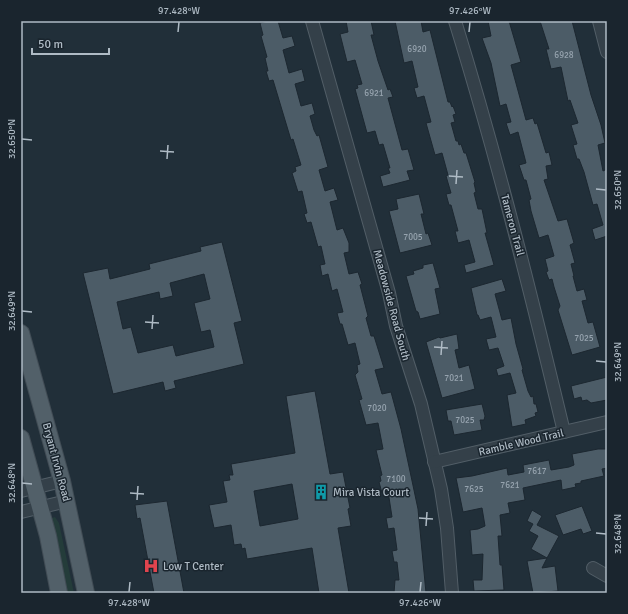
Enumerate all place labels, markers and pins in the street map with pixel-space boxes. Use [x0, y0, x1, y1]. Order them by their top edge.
building icon: Mira Vista Court [312, 483, 330, 501]
place label: Mira Vista Court [333, 486, 409, 499]
hospital icon: Low T Center [142, 557, 160, 575]
place label: Low T Center [163, 560, 224, 573]

